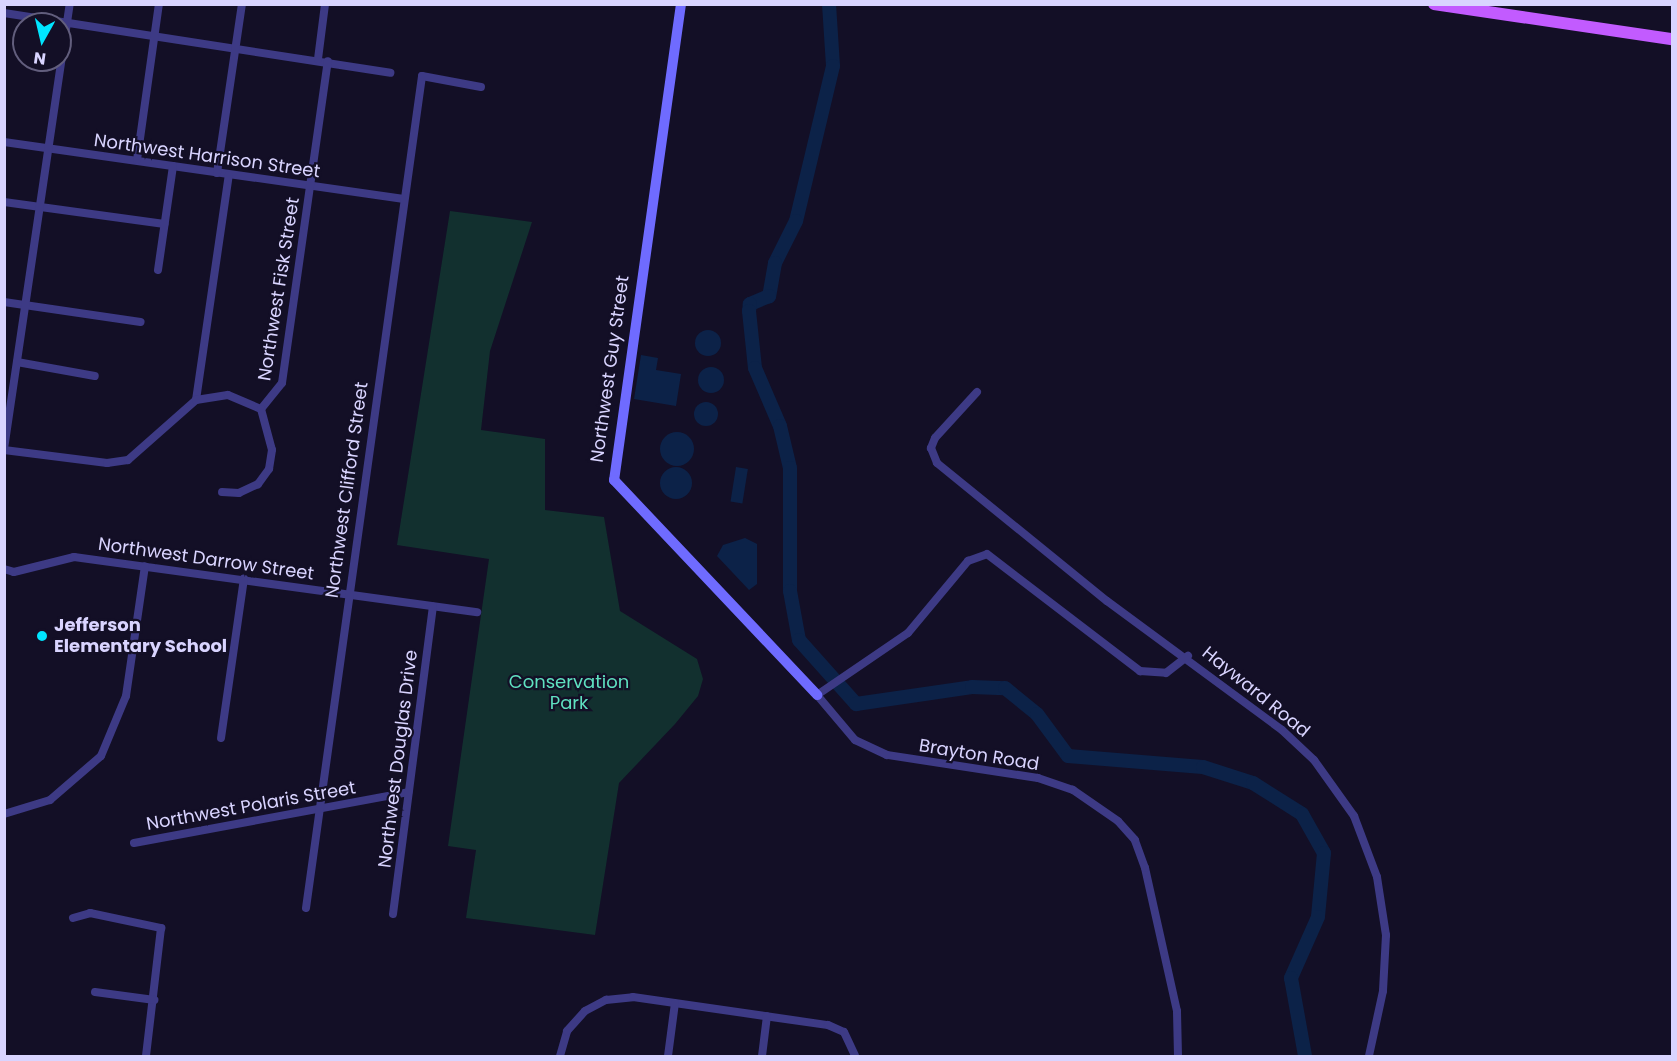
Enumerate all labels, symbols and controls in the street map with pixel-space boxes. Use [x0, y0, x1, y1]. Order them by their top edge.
north arrow [12, 12, 72, 72]
text: N [32, 46, 47, 71]
street label: Northwest Harrison Street [93, 129, 321, 183]
street label: Northwest Fisk Street [254, 196, 304, 382]
street label: Northwest Guy Street [586, 274, 634, 464]
street label: Northwest Clifford Street [321, 380, 373, 600]
street label: Northwest Darrow Street [97, 533, 315, 585]
place label: Jefferson Elementary School [54, 615, 227, 658]
marker: Jefferson Elementary School [35, 629, 49, 643]
street label: Hayward Road [1198, 642, 1314, 742]
street label: Northwest Douglas Drive [374, 649, 422, 869]
park label: Conservation Park [509, 672, 629, 714]
street label: Brayton Road [917, 735, 1041, 775]
street label: Northwest Polaris Street [145, 777, 357, 835]

